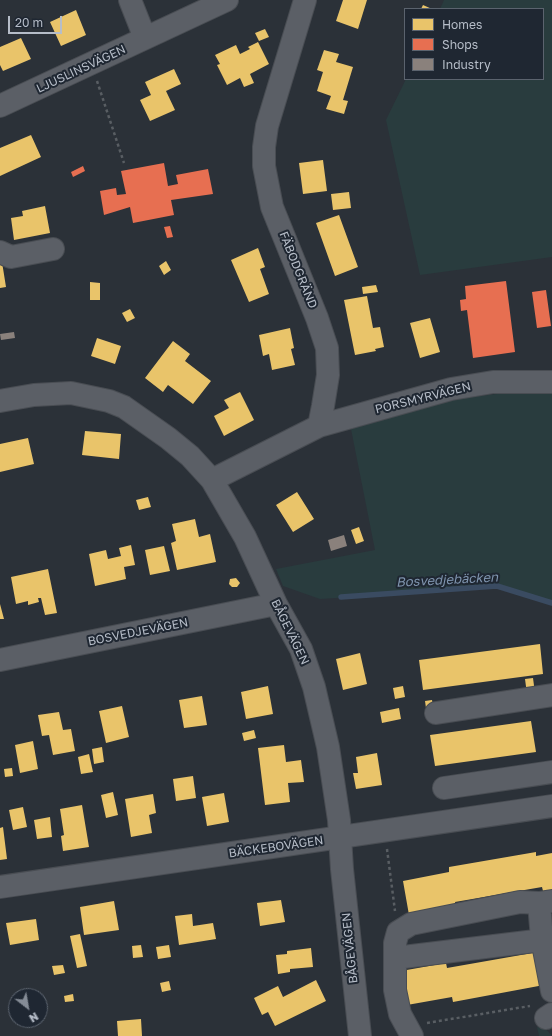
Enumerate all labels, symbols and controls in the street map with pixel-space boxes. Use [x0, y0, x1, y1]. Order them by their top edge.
scale bar [10, 8, 64, 34]
legend [404, 8, 544, 80]
text: 20 m [15, 15, 43, 30]
text: Homes [442, 17, 482, 32]
text: Shops [442, 37, 478, 52]
street label: LJUSLINSVÄGEN [34, 42, 128, 96]
text: Industry [442, 57, 491, 72]
street label: FÄBODGRÄND [276, 229, 320, 311]
street label: PORSMYRVÄGEN [374, 379, 472, 417]
water label: Bosvedjebäcken [396, 570, 498, 590]
street label: BÅGEVÄGEN [268, 597, 312, 667]
street label: BOSVEDJEVÄGEN [87, 615, 189, 649]
street label: BÄCKEBOVÄGEN [228, 833, 324, 861]
street label: BÅGEVÄGEN [339, 912, 361, 984]
north arrow [8, 988, 48, 1028]
text: N [27, 1010, 41, 1026]

